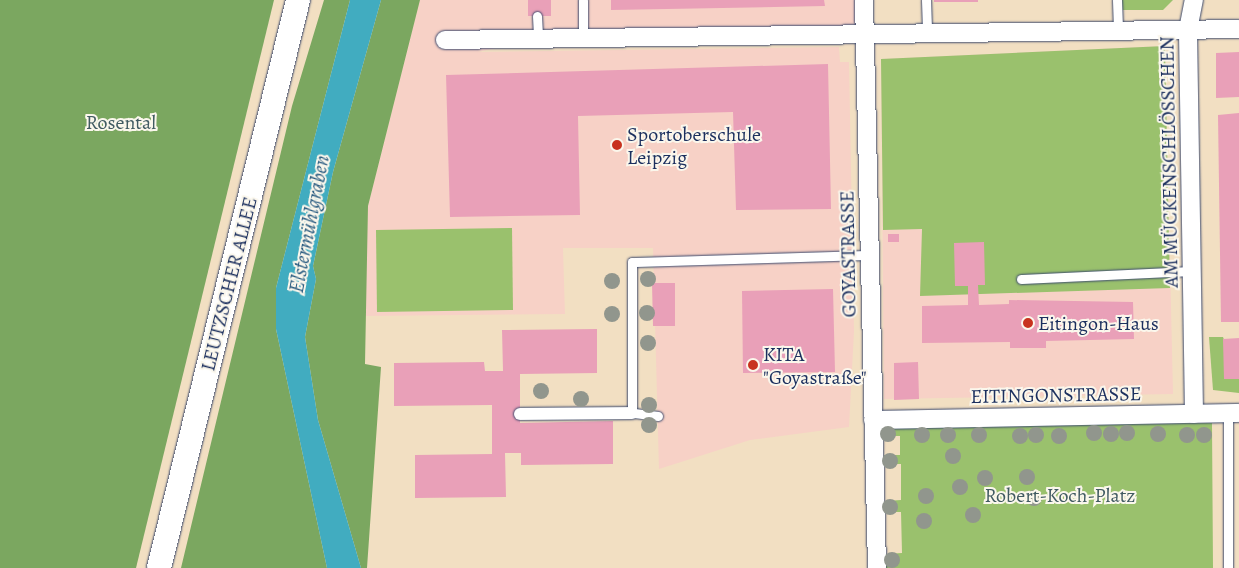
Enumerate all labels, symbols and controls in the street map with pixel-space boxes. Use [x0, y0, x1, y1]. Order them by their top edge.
street label: AM MÜCKENSCHLÖSSCHEN [1155, 36, 1183, 288]
park label: Rosental [86, 110, 156, 134]
place label: Sportoberschule Leipzig [627, 122, 761, 169]
marker: Sportoberschule Leipzig [611, 139, 623, 151]
water label: Elstermühlgraben [283, 153, 335, 295]
street label: GOYASTRASSE [835, 190, 861, 318]
street label: LEUTZSCHER ALLEE [196, 195, 262, 373]
place label: Eitingon-Haus [1038, 311, 1159, 335]
marker: Eitingon-Haus [1022, 317, 1034, 329]
place label: KITA "Goyastraße" [763, 342, 867, 389]
marker: KITA "Goyastraße" [747, 359, 759, 371]
street label: EITINGONSTRASSE [970, 382, 1142, 408]
park label: Robert-Koch-Platz [984, 483, 1136, 507]

